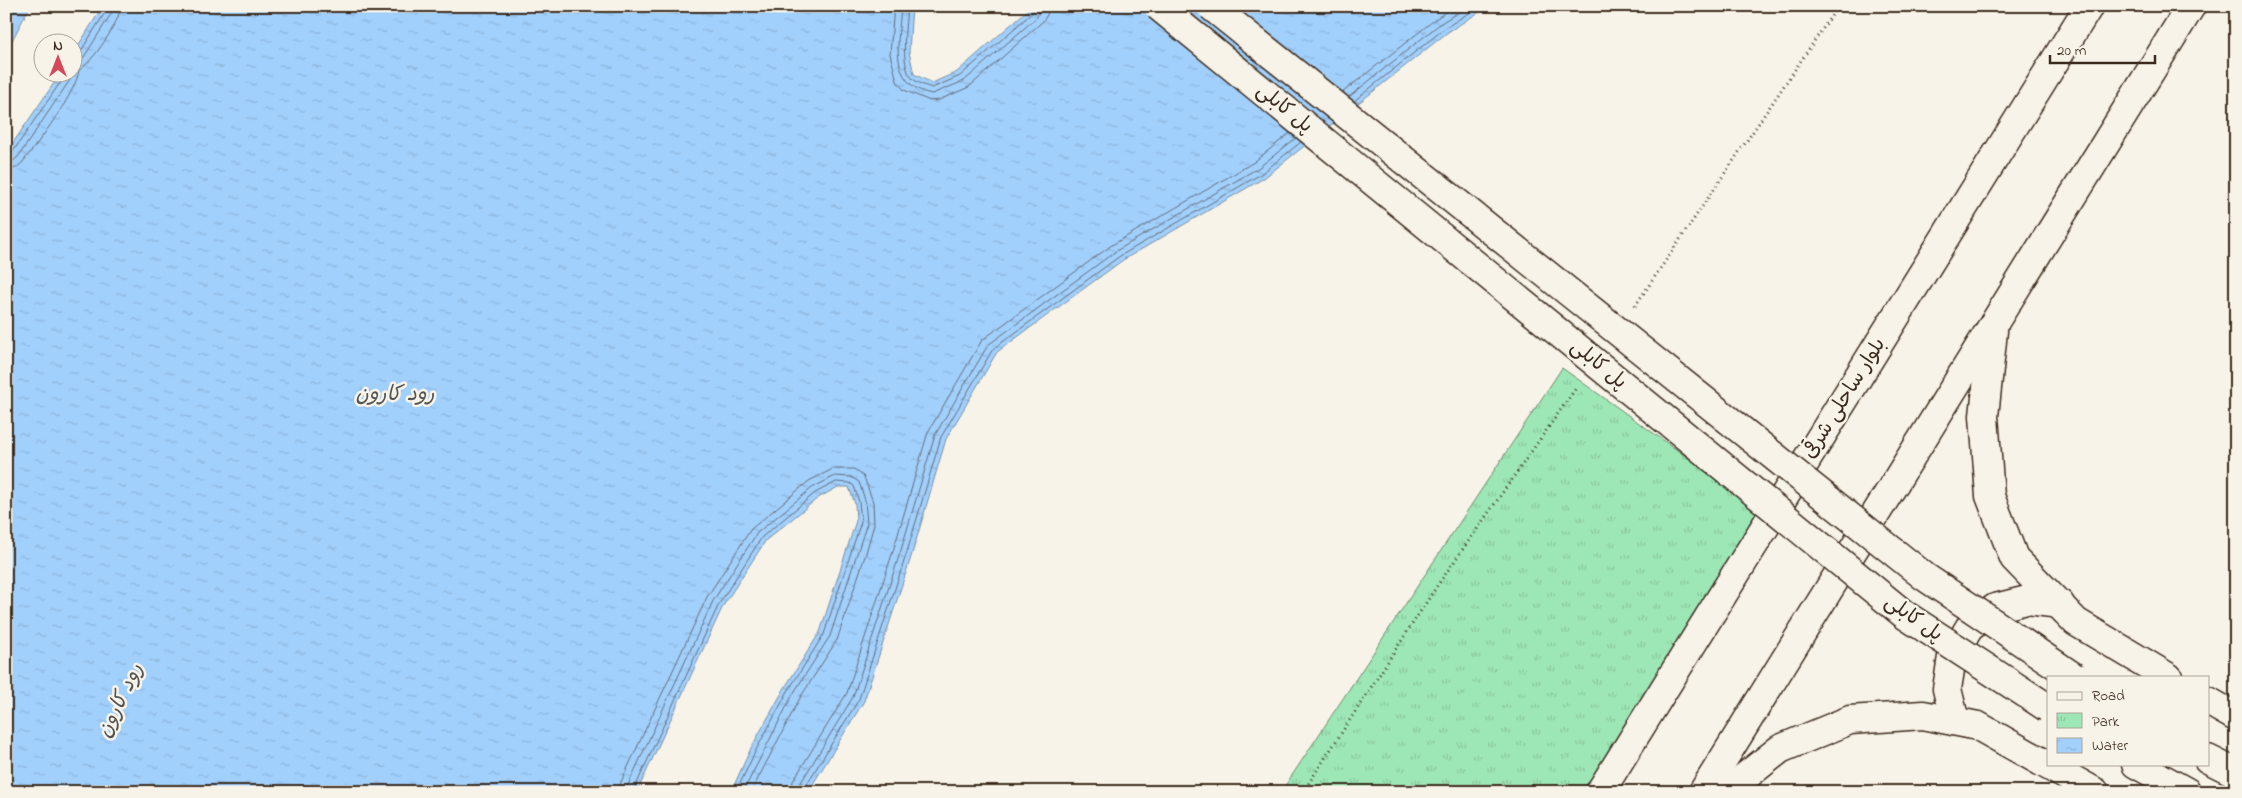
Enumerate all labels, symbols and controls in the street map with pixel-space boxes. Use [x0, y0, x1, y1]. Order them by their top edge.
north arrow [32, 32, 82, 82]
scale bar [2050, 32, 2154, 64]
text: N [53, 36, 63, 57]
text: 20 m [2057, 40, 2087, 62]
street label: پل کابلی [1249, 77, 1319, 141]
street label: بلوار ساحلی شرقی [1795, 332, 1894, 465]
street label: پل کابلی [1563, 333, 1633, 397]
water label: رود کارون [355, 380, 435, 410]
street label: پل کابلی [1878, 588, 1948, 650]
water label: رود کارون [90, 659, 152, 743]
legend [2047, 676, 2210, 766]
text: Road [2092, 685, 2125, 707]
text: Park [2092, 711, 2120, 733]
text: Water [2092, 735, 2128, 757]

